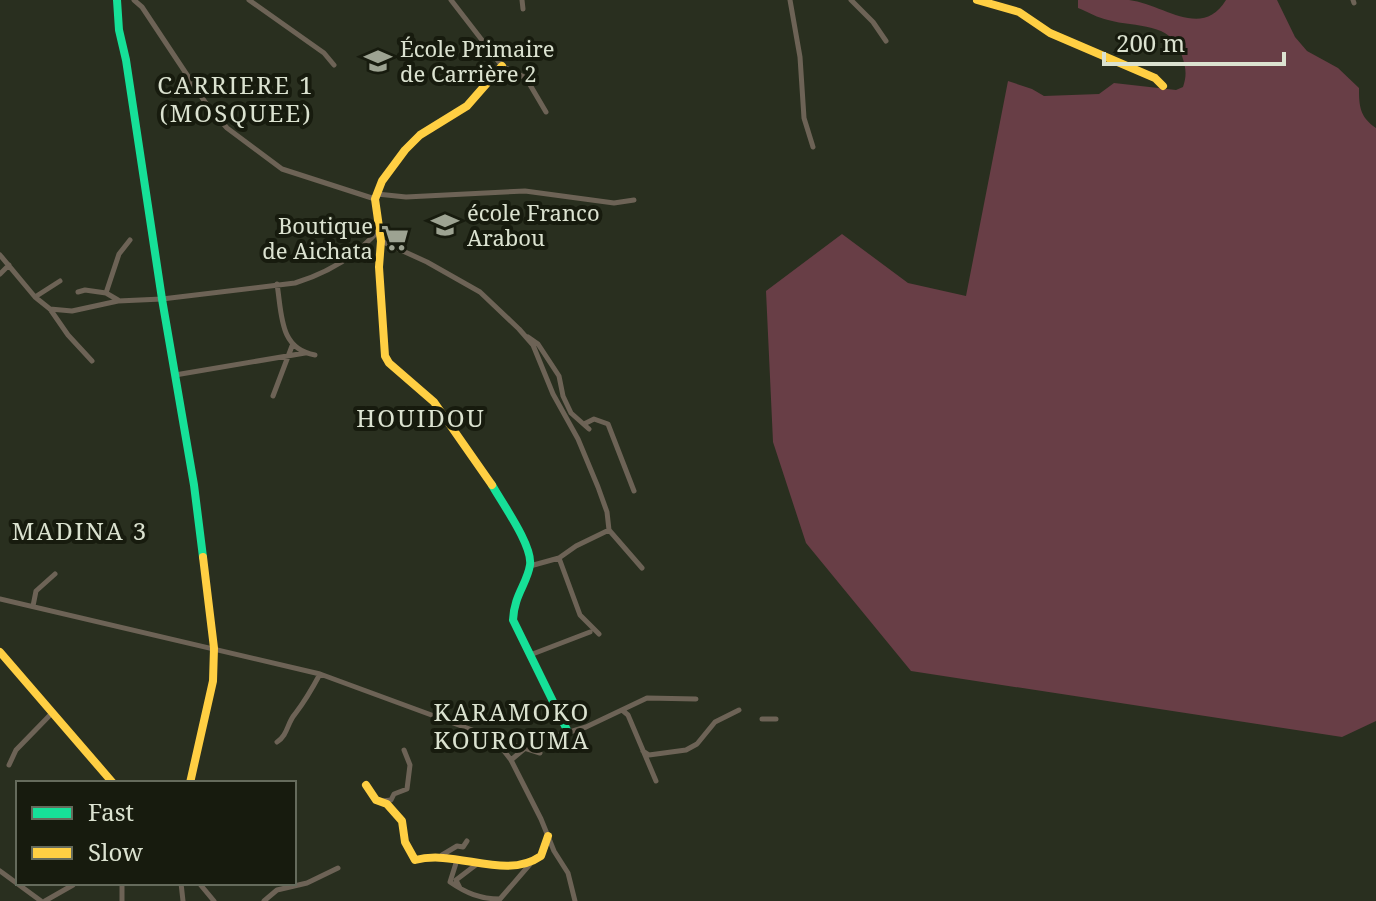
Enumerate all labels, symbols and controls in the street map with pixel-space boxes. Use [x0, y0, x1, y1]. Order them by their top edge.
scale bar [1104, 16, 1284, 66]
text: 200 m [1116, 26, 1185, 59]
place label: École Primaire de Carrière 2 [400, 33, 555, 88]
school or university icon: École Primaire de Carrière 2 [363, 46, 393, 76]
district label: CARRIERE 1 (MOSQUEE) [157, 68, 315, 129]
place label: école Franco Arabou [467, 197, 600, 252]
place label: Boutique de Aichata [262, 210, 373, 265]
school or university icon: école Franco Arabou [430, 210, 460, 240]
supermarket icon: Boutique de Aichata [380, 223, 410, 253]
district label: HOUIDOU [356, 401, 486, 434]
district label: MADINA 3 [12, 514, 148, 547]
district label: KARAMOKO KOUROUMA [433, 695, 591, 756]
legend [16, 781, 296, 885]
text: Fast [88, 795, 134, 828]
text: Slow [88, 835, 143, 868]

